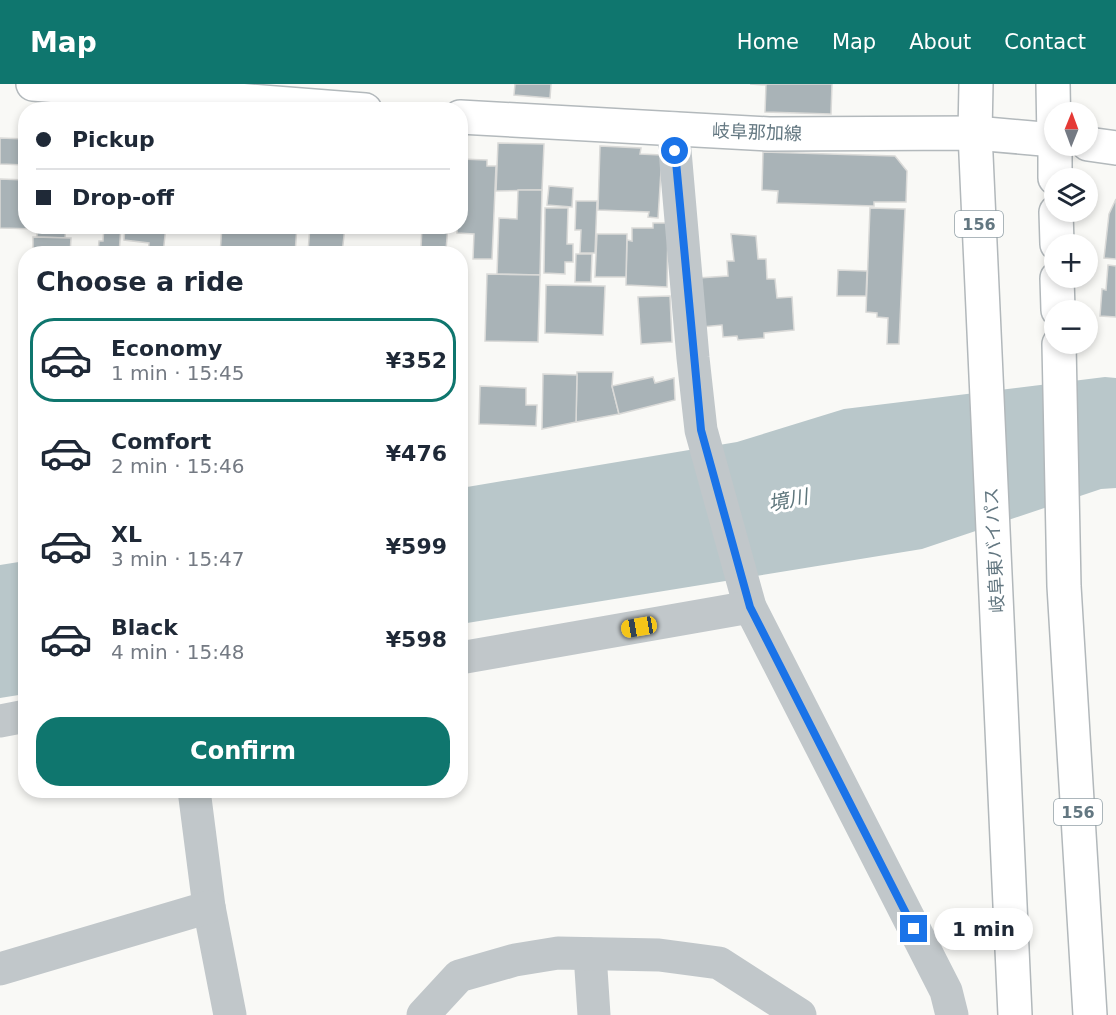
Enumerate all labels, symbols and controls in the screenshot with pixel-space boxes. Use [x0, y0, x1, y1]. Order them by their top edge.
text: Map [30, 26, 97, 59]
text: Home [737, 30, 799, 54]
text: Map [832, 30, 876, 54]
text: About [909, 30, 971, 54]
text: Contact [1004, 30, 1086, 54]
north arrow [1044, 102, 1098, 156]
map controls [1044, 102, 1098, 354]
street label: 岐阜那加線 [712, 120, 802, 144]
text: Pickup [72, 127, 155, 152]
route start [661, 137, 688, 164]
button: layers [1044, 168, 1098, 222]
text: Drop-off [72, 185, 174, 210]
road number: 156 [955, 211, 1003, 237]
button: + [1044, 234, 1098, 288]
text: Choose a ride [36, 266, 244, 297]
button: − [1044, 300, 1098, 354]
icon: car [39, 333, 93, 387]
text: Economy [111, 336, 222, 361]
text: ¥352 [386, 348, 447, 373]
text: 1 min · 15:45 [111, 361, 245, 385]
icon: car [39, 426, 93, 480]
text: Comfort [111, 429, 211, 454]
text: ¥476 [386, 441, 447, 466]
text: 2 min · 15:46 [111, 454, 245, 478]
water label: 境川 [766, 484, 812, 516]
street label: 岐阜東バイパス [980, 487, 1008, 613]
icon: car [39, 519, 93, 573]
text: XL [111, 522, 142, 547]
text: ¥599 [386, 534, 447, 559]
text: 3 min · 15:47 [111, 547, 245, 571]
icon: car [39, 612, 93, 666]
text: Black [111, 615, 178, 640]
car [620, 615, 658, 639]
text: ¥598 [386, 627, 447, 652]
text: 4 min · 15:48 [111, 640, 245, 664]
button: Confirm [36, 717, 450, 786]
road number: 156 [1054, 799, 1102, 825]
callout: 1 min [935, 908, 1034, 950]
route end [900, 915, 927, 942]
text: 1 min [952, 917, 1015, 941]

